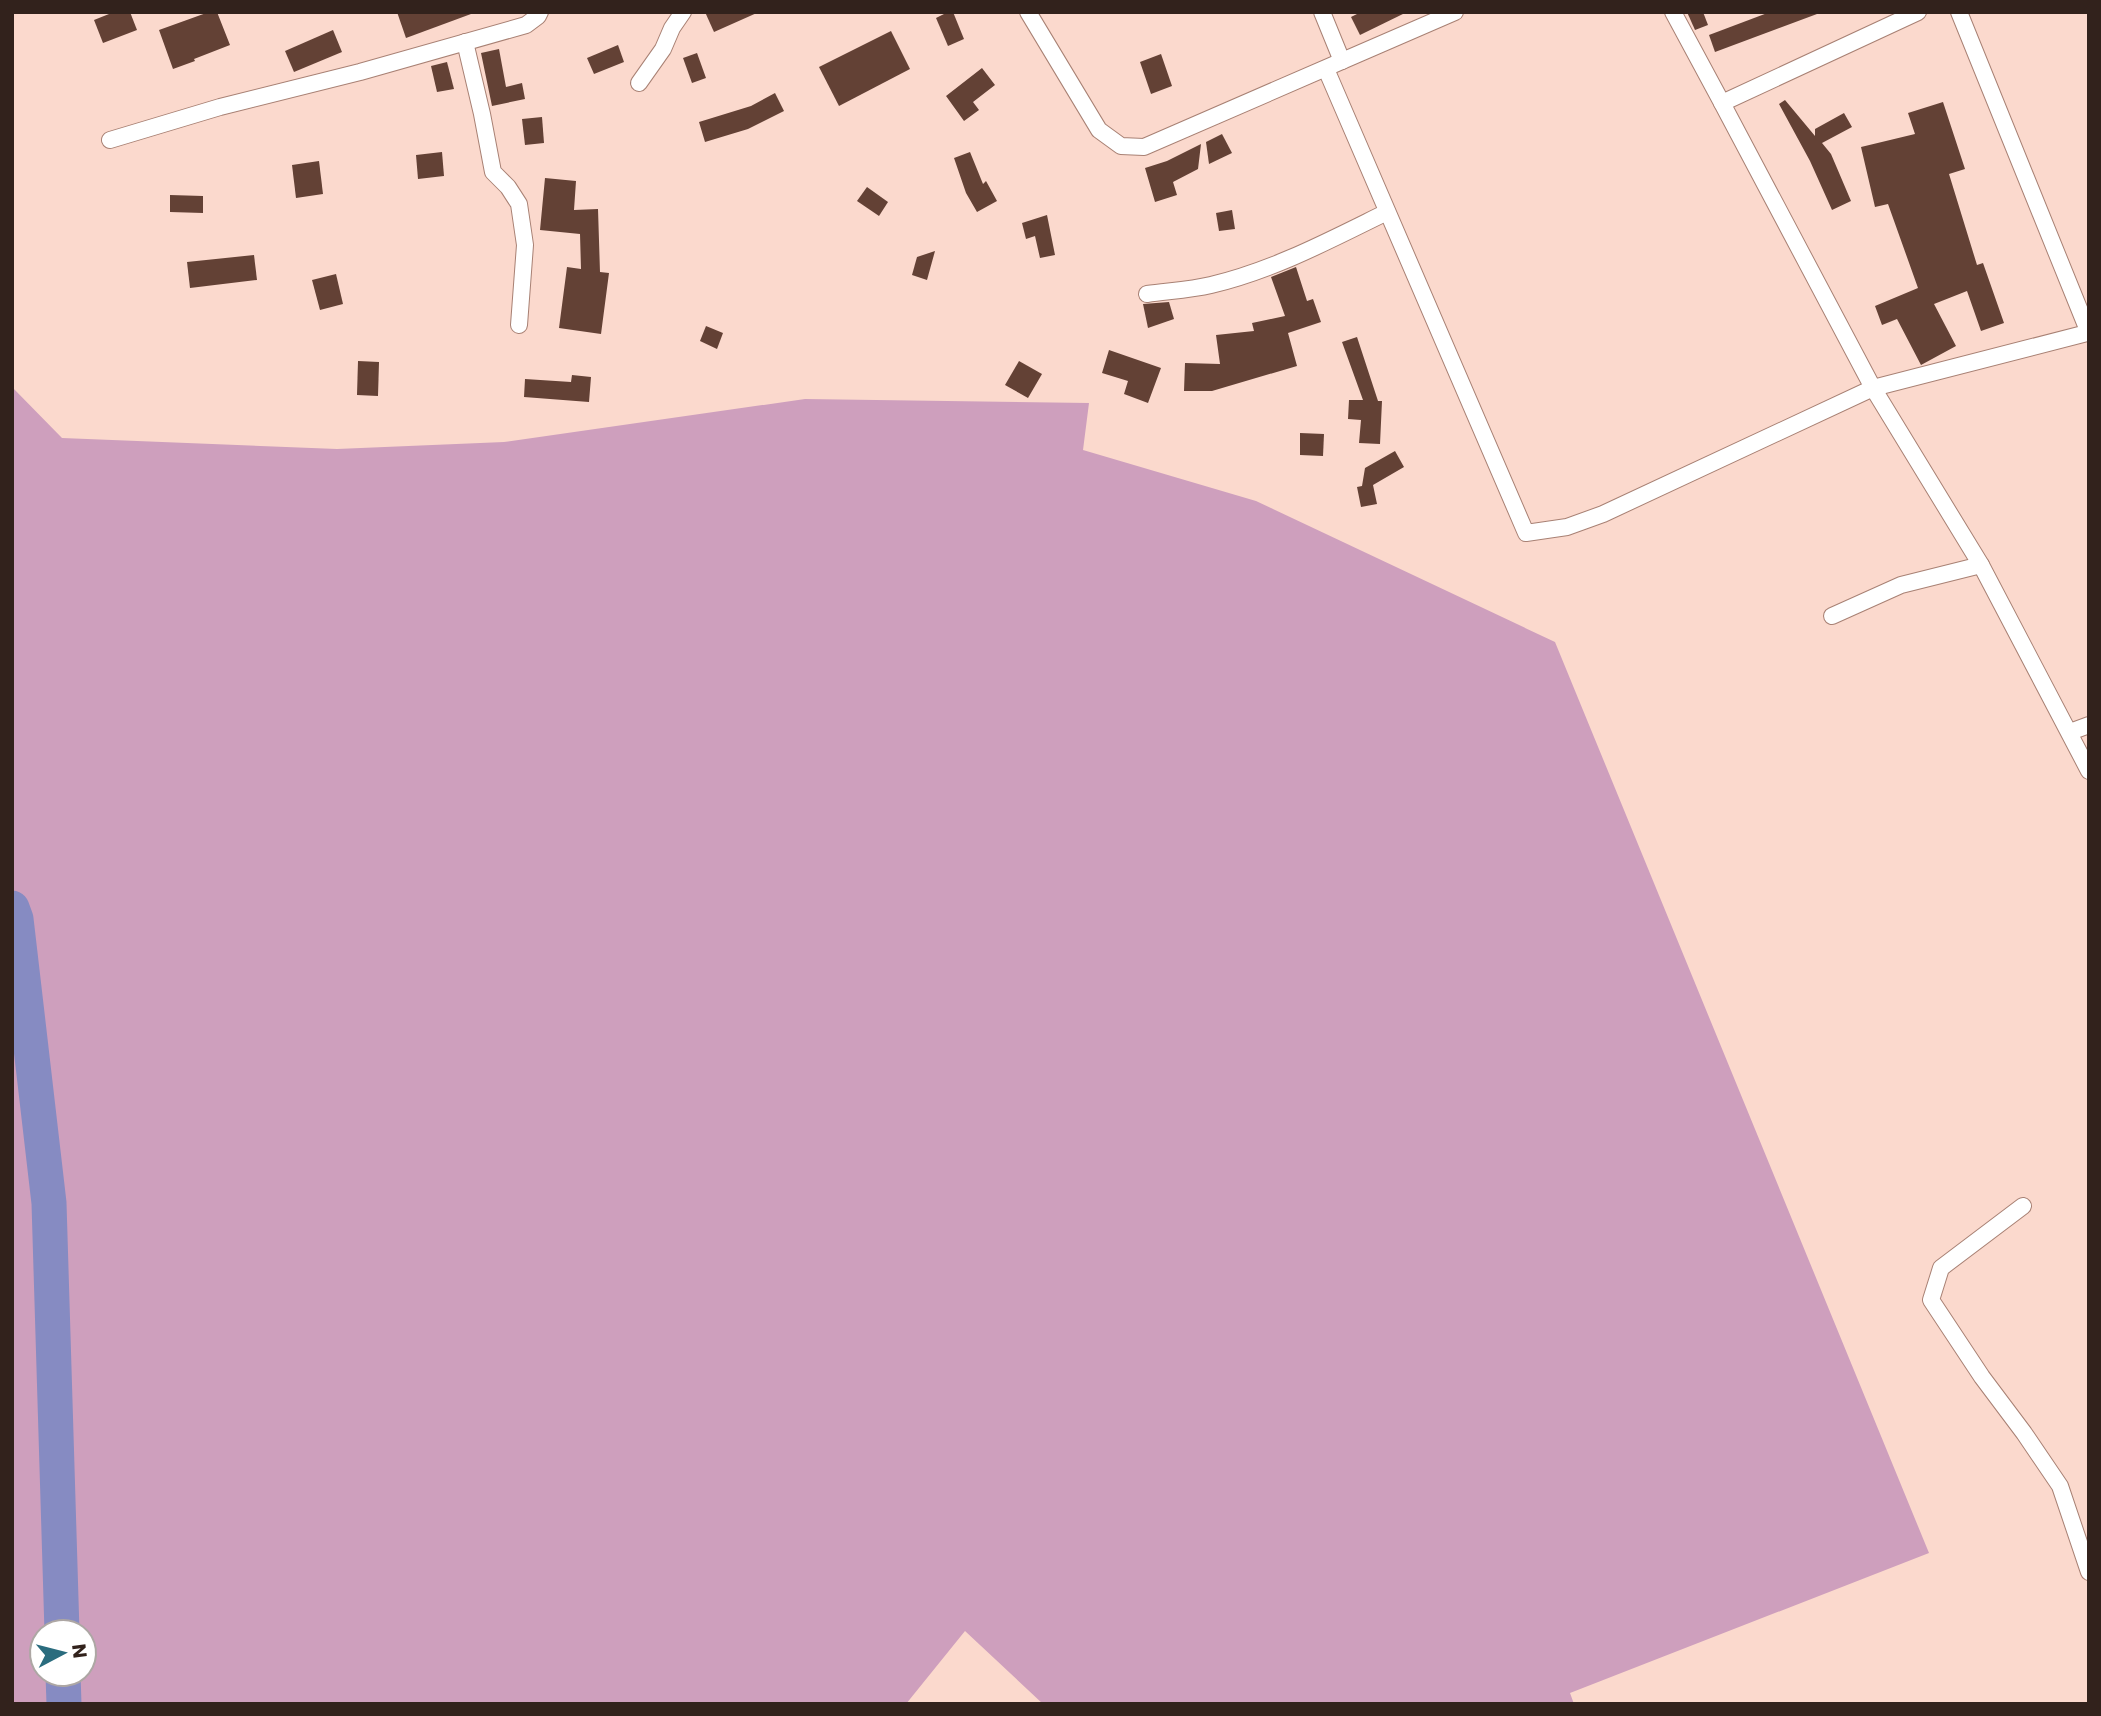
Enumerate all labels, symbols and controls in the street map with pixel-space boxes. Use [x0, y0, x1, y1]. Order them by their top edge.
north arrow [28, 1618, 98, 1688]
text: N [65, 1642, 94, 1660]

